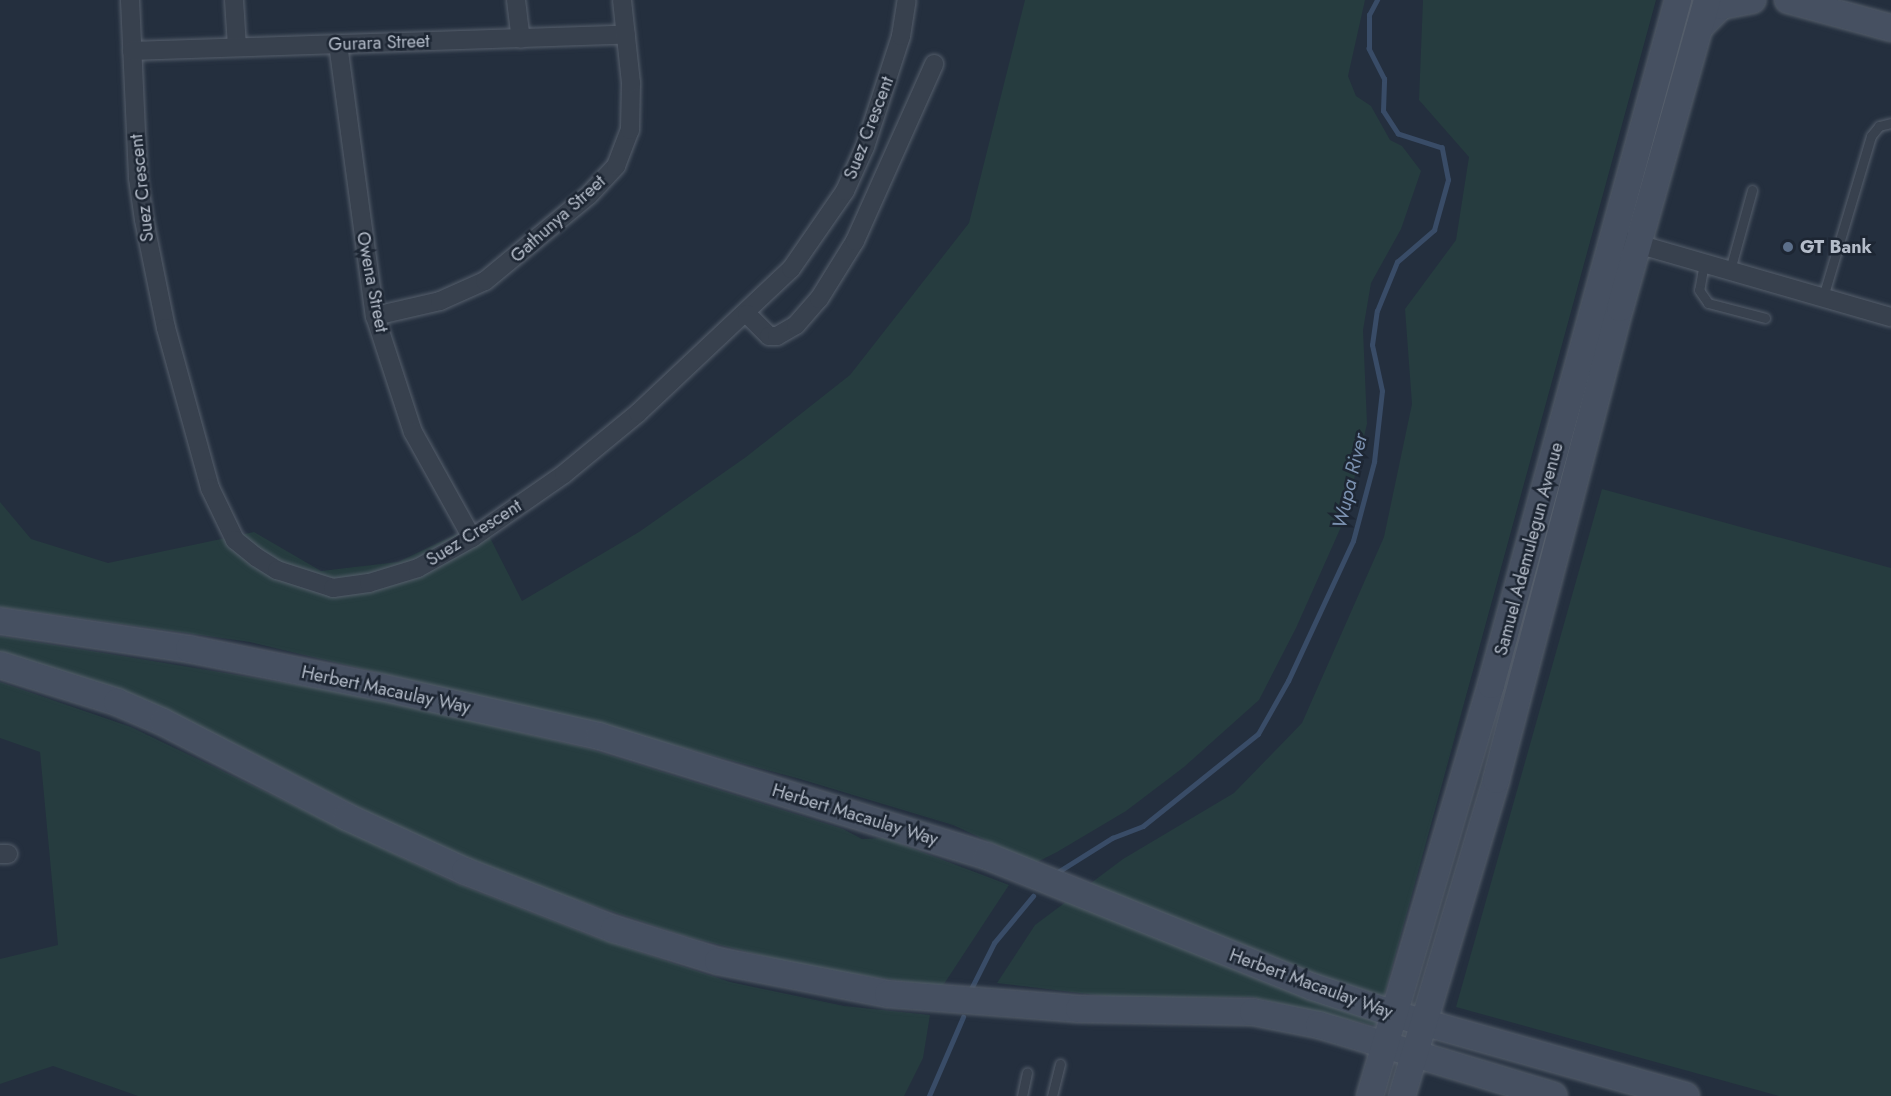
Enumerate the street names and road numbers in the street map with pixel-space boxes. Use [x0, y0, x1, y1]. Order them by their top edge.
street label: Gurara Street [328, 30, 430, 56]
street label: Suez Crescent [839, 74, 899, 182]
street label: Suez Crescent [126, 133, 158, 243]
street label: Gathunya Street [506, 171, 610, 267]
street label: Owena Street [352, 230, 392, 334]
street label: Samuel Ademulegun Avenue [1490, 440, 1568, 658]
street label: Suez Crescent [422, 495, 526, 571]
street label: Herbert Macaulay Way [300, 662, 472, 718]
street label: Herbert Macaulay Way [769, 779, 941, 851]
street label: Herbert Macaulay Way [1226, 944, 1396, 1024]

